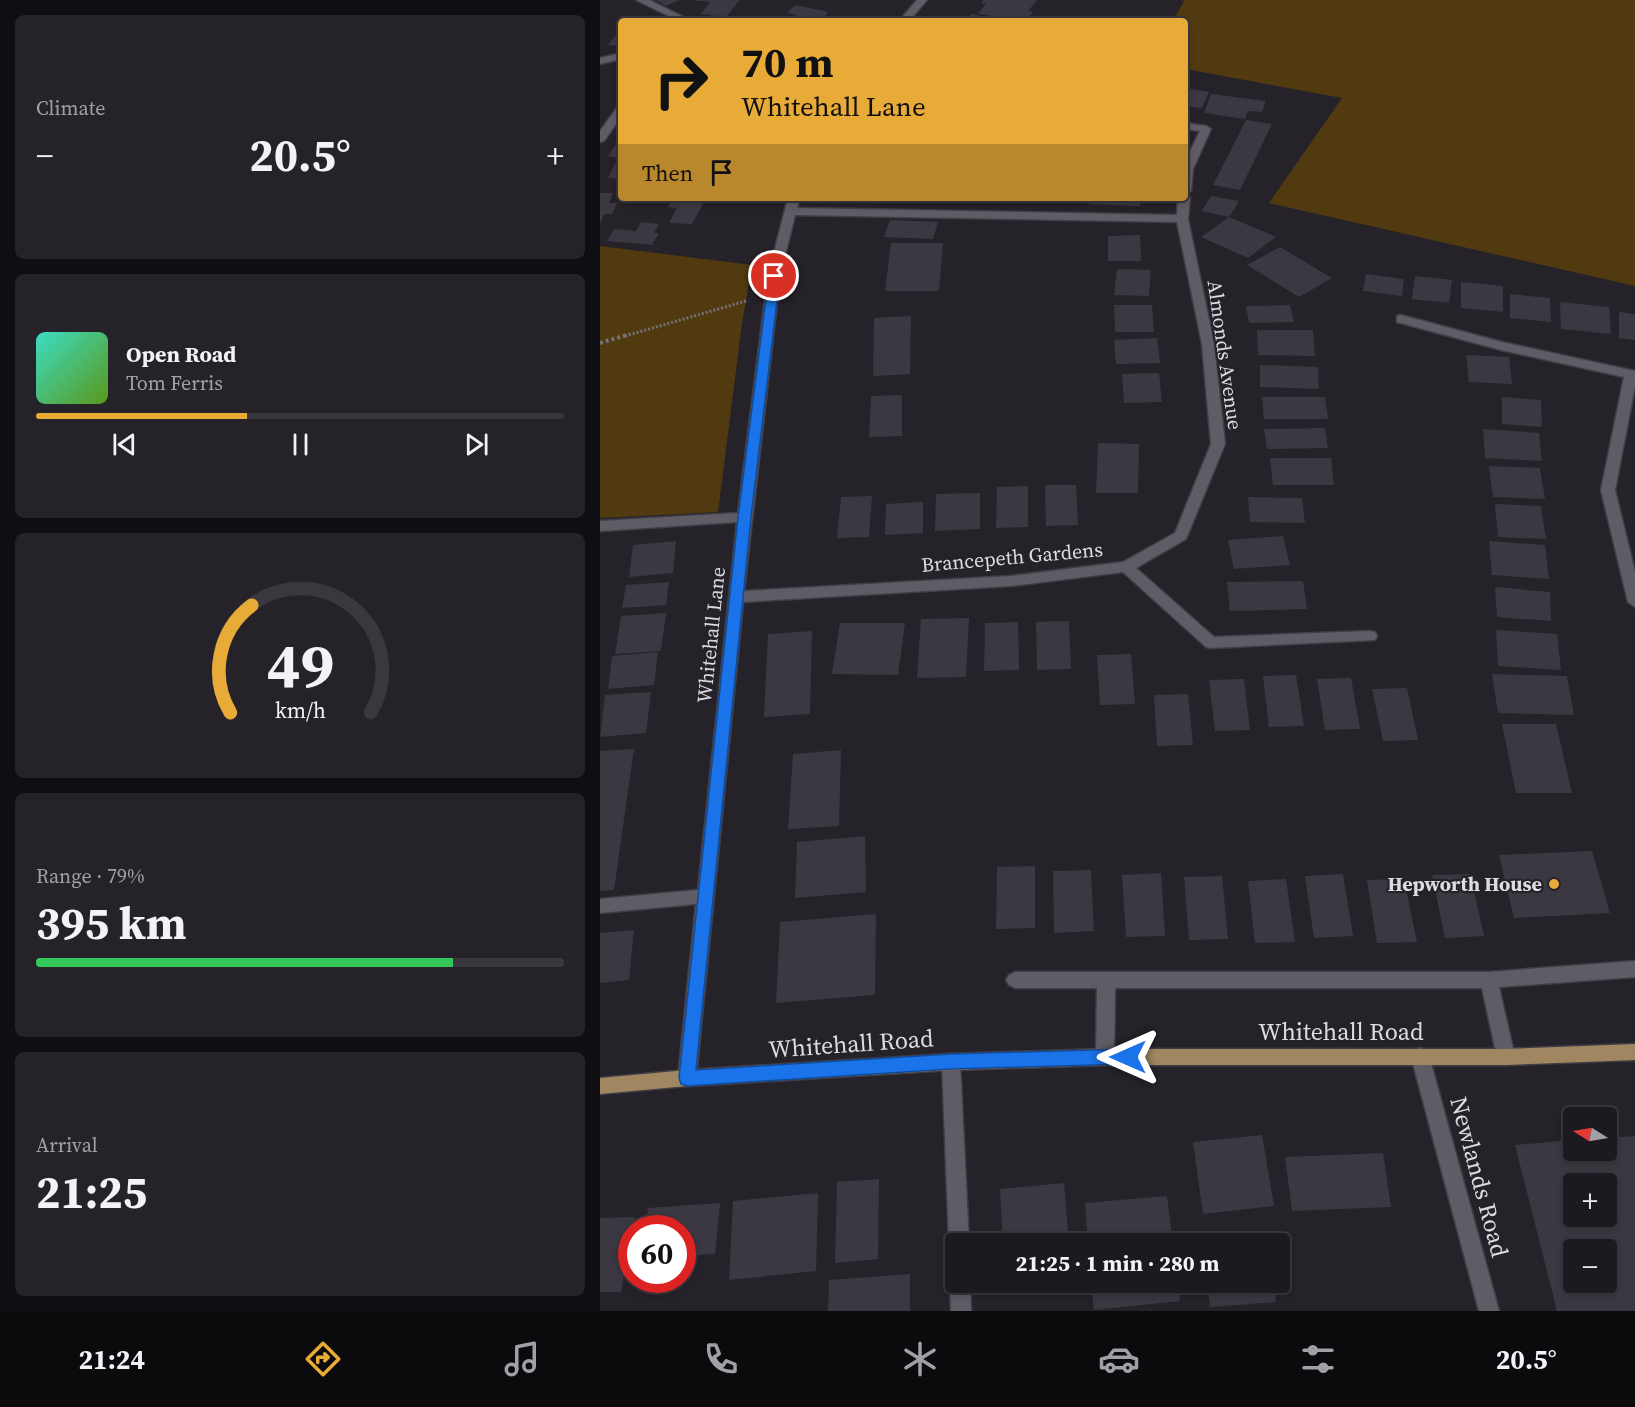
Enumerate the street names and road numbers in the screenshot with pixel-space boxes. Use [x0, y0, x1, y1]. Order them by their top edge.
street label: Almonds Avenue [1201, 278, 1249, 432]
street label: Brancepeth Gardens [920, 535, 1104, 579]
street label: Whitehall Lane [690, 565, 732, 705]
street label: Whitehall Road [1258, 1015, 1424, 1048]
street label: Whitehall Road [767, 1021, 935, 1066]
street label: Newlands Road [1442, 1093, 1517, 1261]

